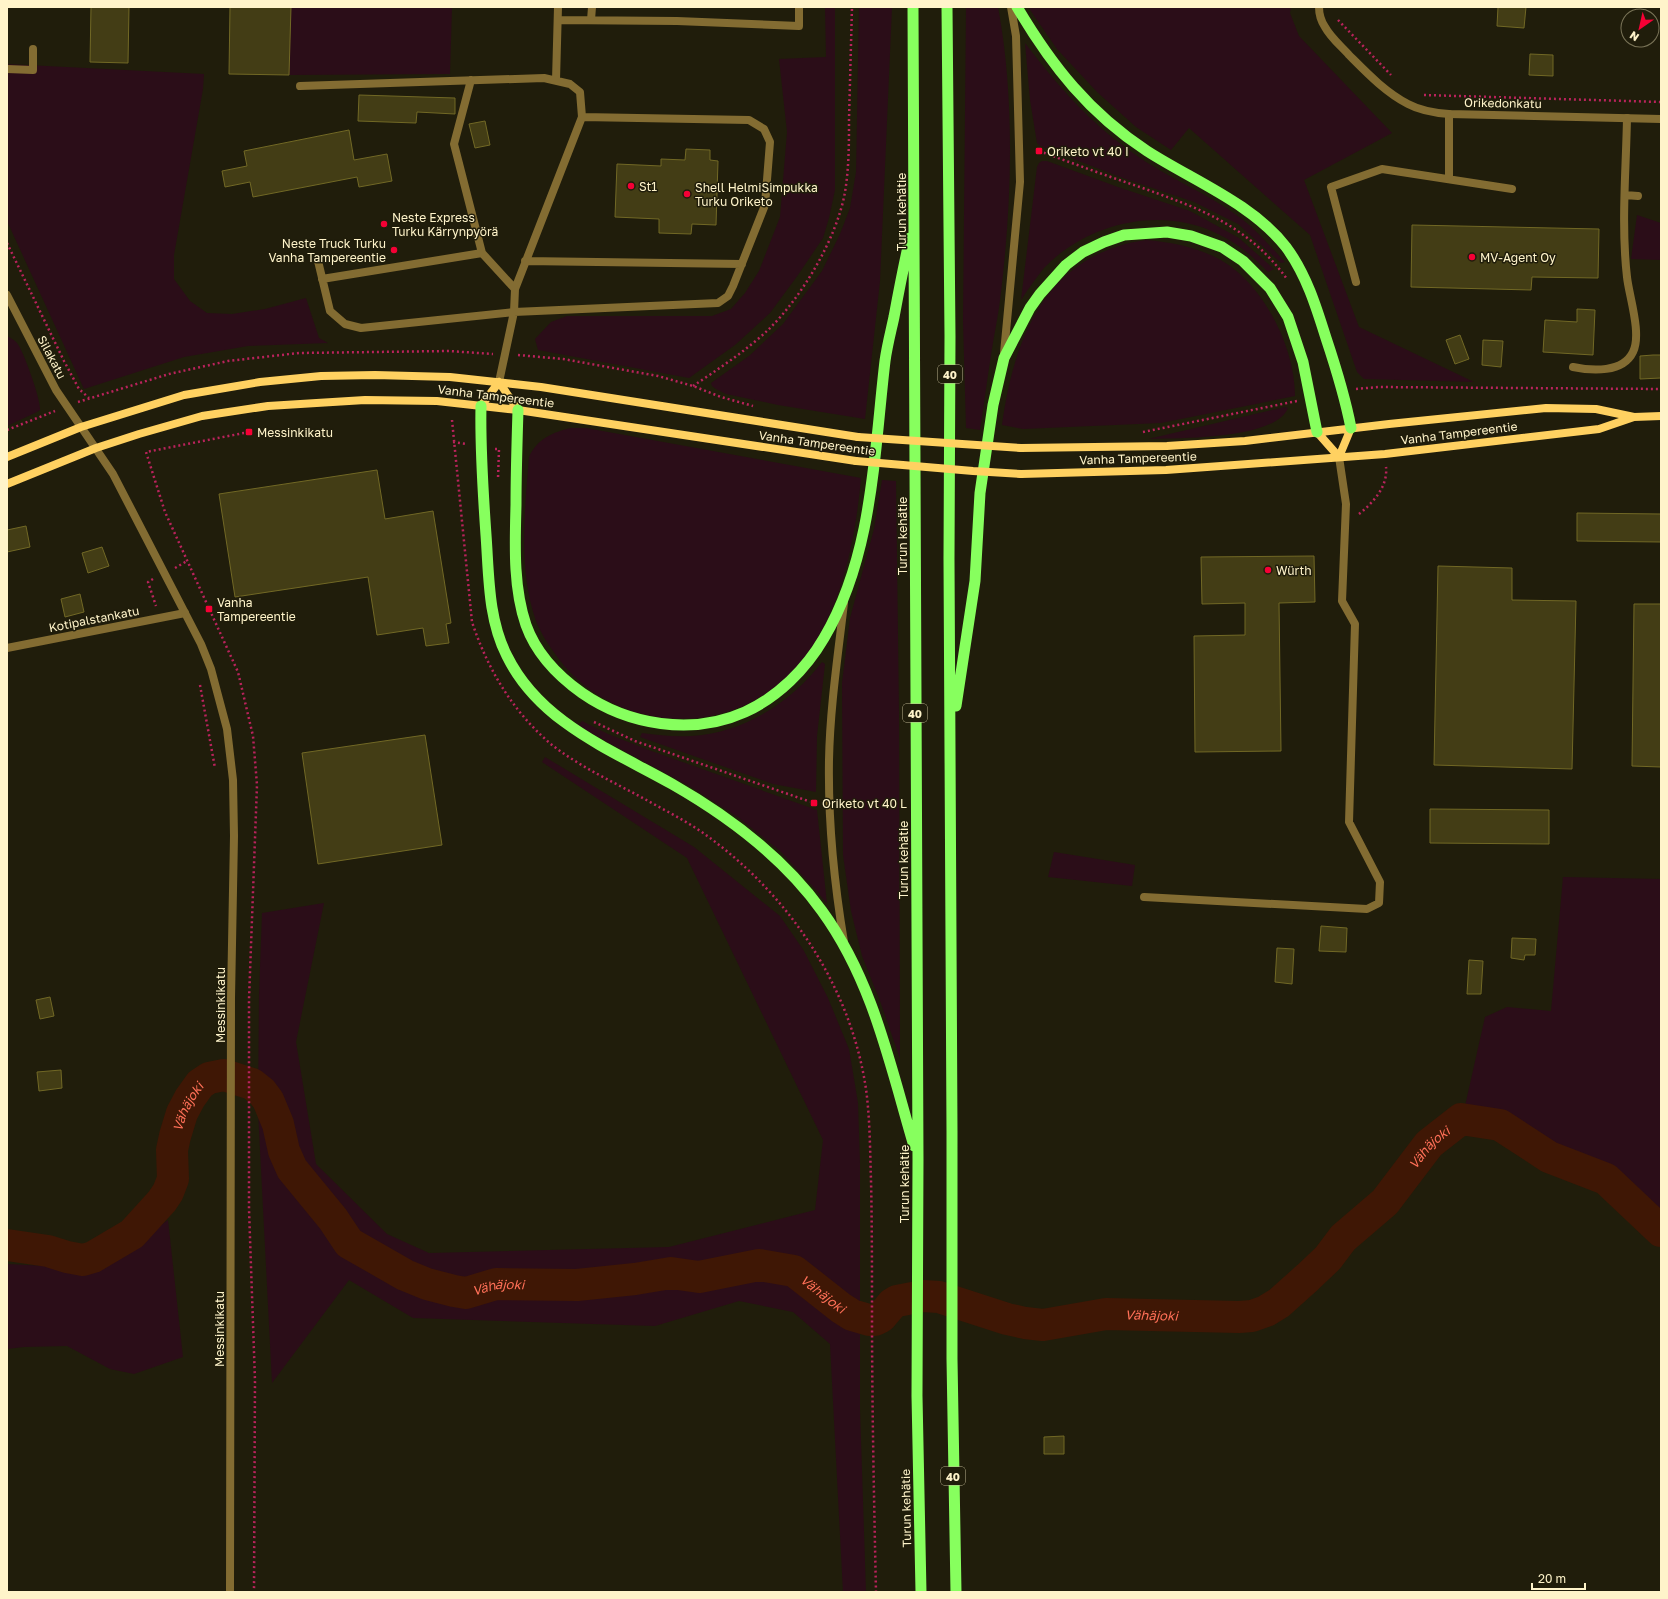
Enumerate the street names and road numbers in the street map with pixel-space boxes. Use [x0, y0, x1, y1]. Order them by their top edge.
street label: Orikedonkatu [1464, 95, 1542, 111]
street label: Turun kehätie [894, 173, 909, 251]
street label: Silakatu [34, 333, 70, 381]
road number: 40 [938, 365, 962, 383]
street label: Vanha Tampereentie [437, 381, 555, 411]
street label: Vanha Tampereentie [1400, 418, 1518, 448]
street label: Vanha Tampereentie [758, 427, 876, 459]
street label: Vanha Tampereentie [1079, 448, 1197, 468]
street label: Turun kehätie [895, 497, 910, 575]
street label: Kotipalstankatu [47, 603, 141, 635]
road number: 40 [903, 704, 927, 722]
street label: Turun kehätie [896, 821, 911, 899]
street label: Messinkikatu [213, 967, 228, 1043]
street label: Turun kehätie [897, 1145, 912, 1223]
street label: Messinkikatu [212, 1291, 227, 1367]
road number: 40 [941, 1467, 965, 1485]
street label: Turun kehätie [898, 1469, 914, 1547]

